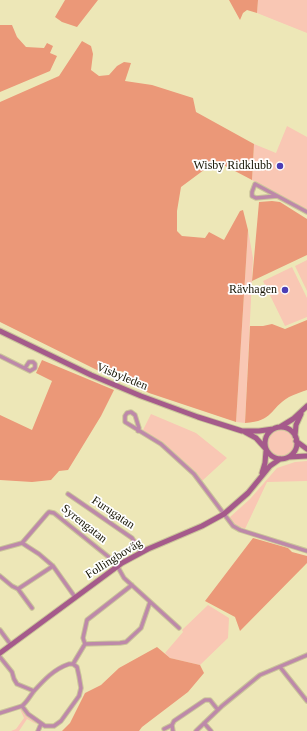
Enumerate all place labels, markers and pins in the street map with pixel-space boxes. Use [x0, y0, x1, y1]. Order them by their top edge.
place label: Wisby Ridklubb [193, 159, 272, 173]
marker: Wisby Ridklubb [275, 161, 285, 171]
place label: Rävhagen [229, 283, 277, 297]
marker: Rävhagen [280, 285, 290, 295]

